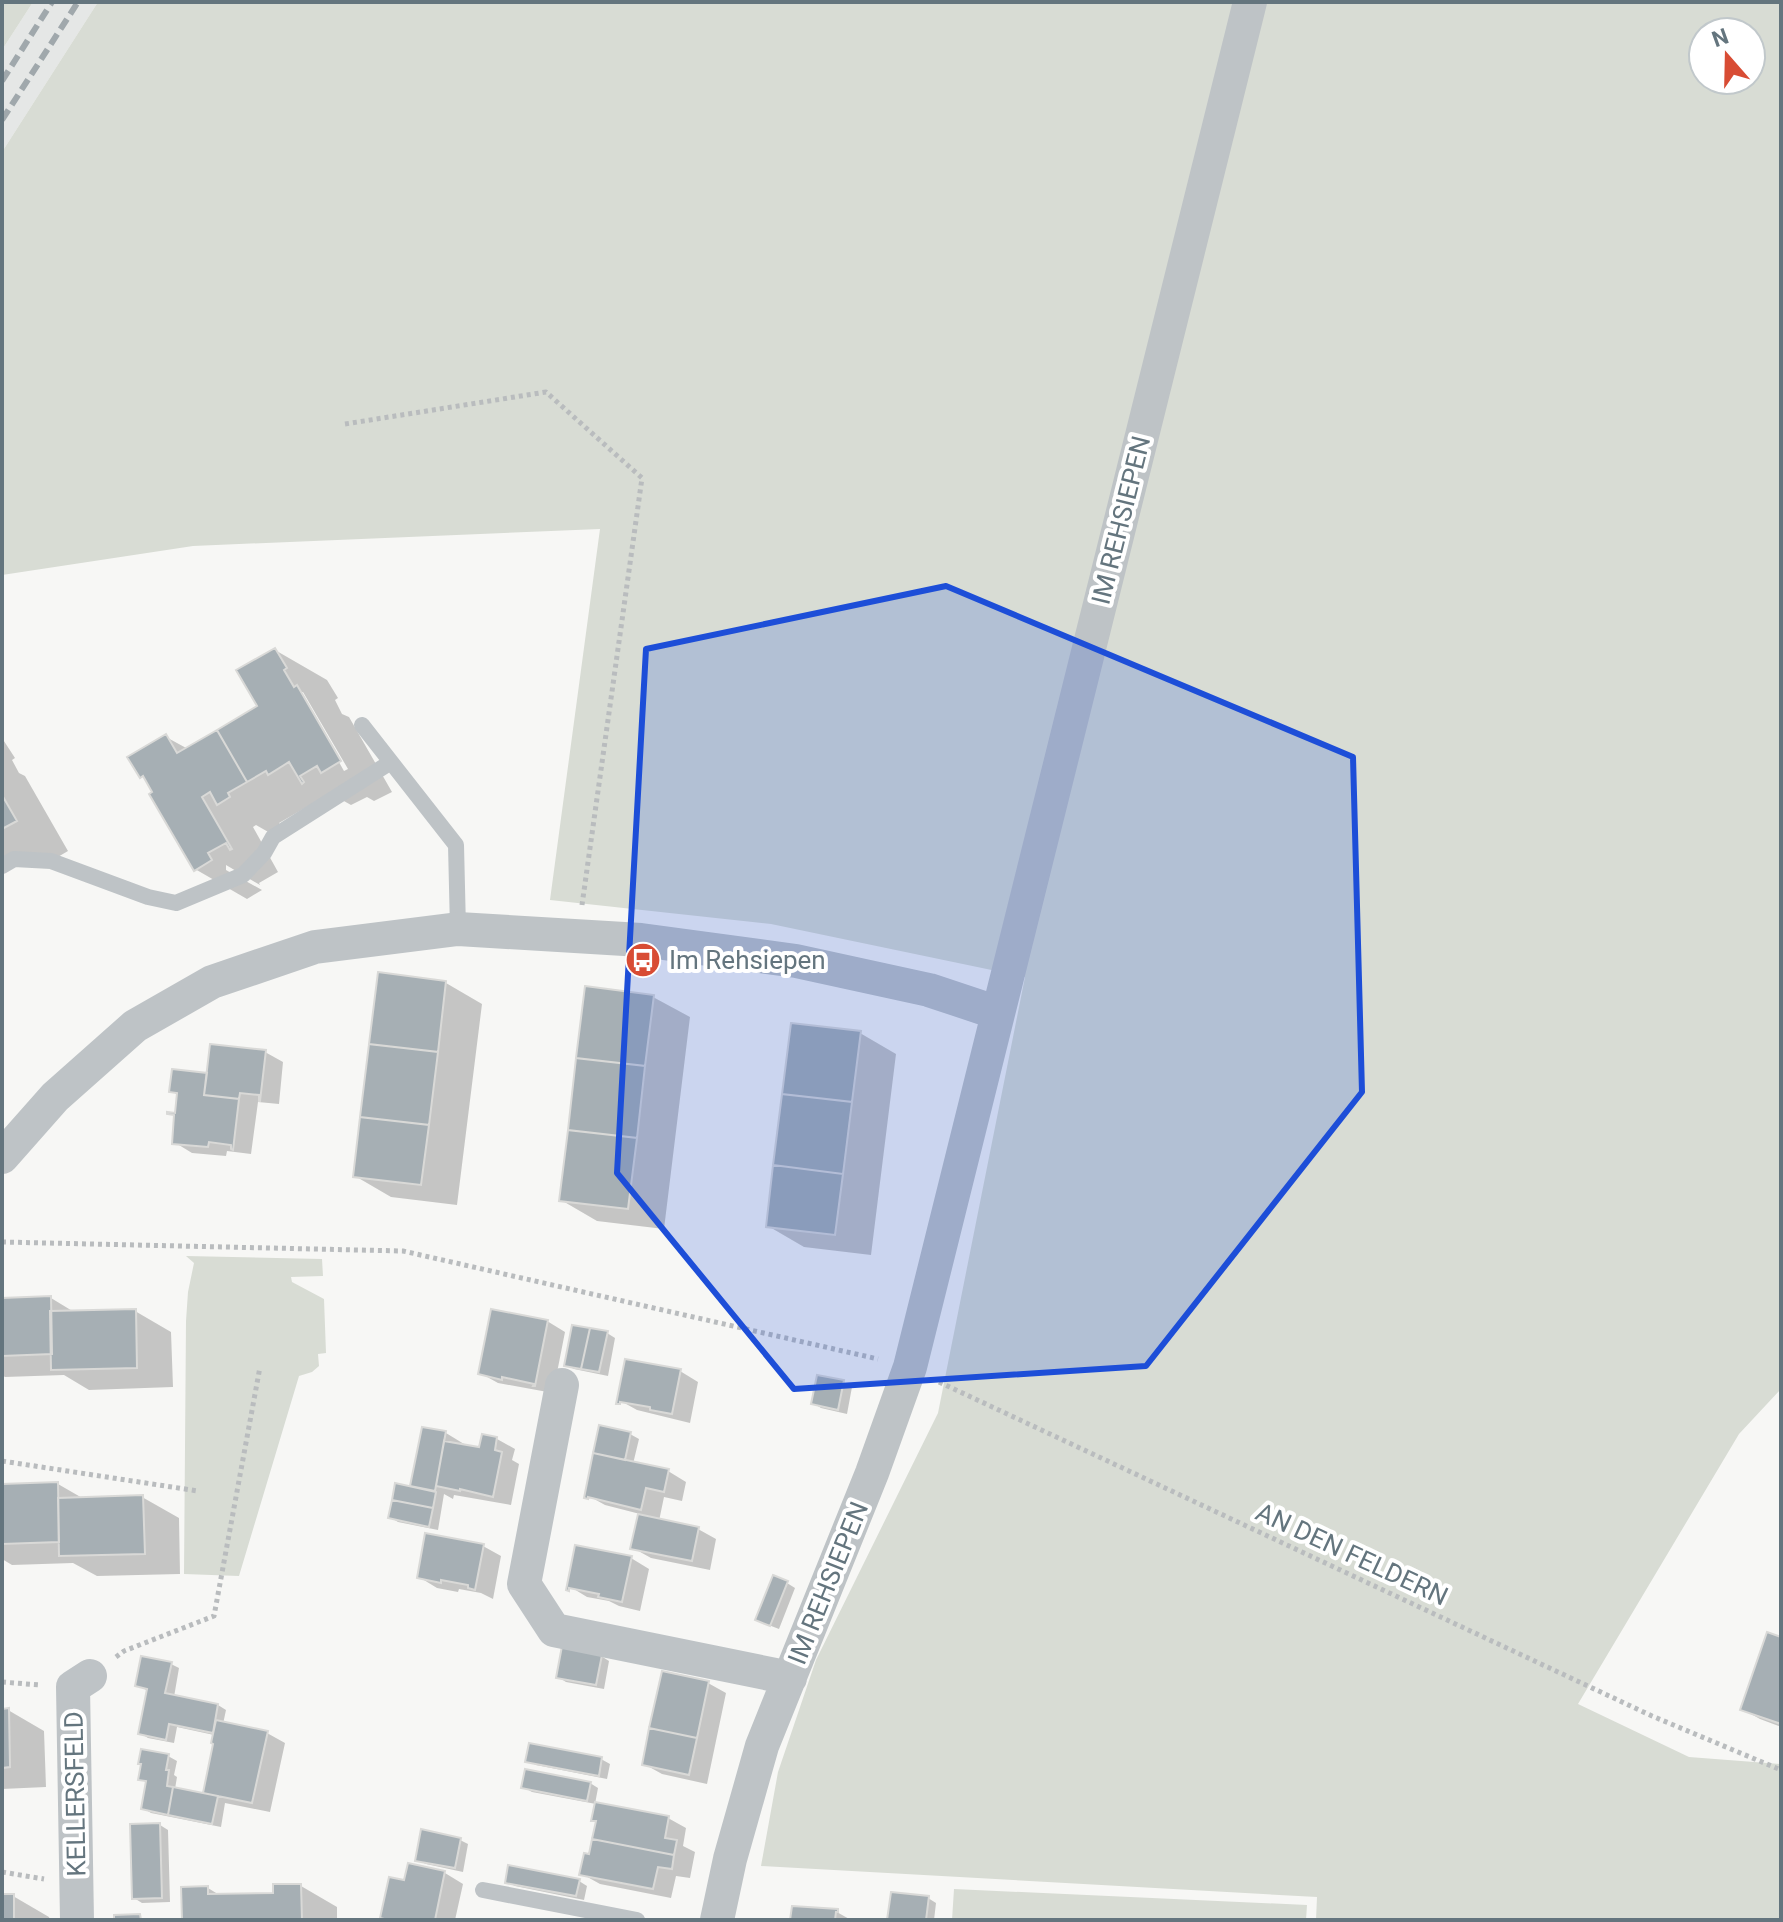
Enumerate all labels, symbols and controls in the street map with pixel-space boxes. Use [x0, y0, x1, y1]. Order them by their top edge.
north arrow [1687, 16, 1767, 96]
text: N [1709, 23, 1732, 52]
street label: IM REHSIEPEN [1086, 433, 1156, 607]
bus stop icon: Im Rehsiepen [624, 941, 662, 979]
place label: Im Rehsiepen [669, 945, 826, 975]
street label: AN DEN FELDERN [1251, 1496, 1453, 1612]
street label: IM REHSIEPEN [782, 1497, 874, 1669]
street label: KELLERSFELD [59, 1711, 91, 1877]

